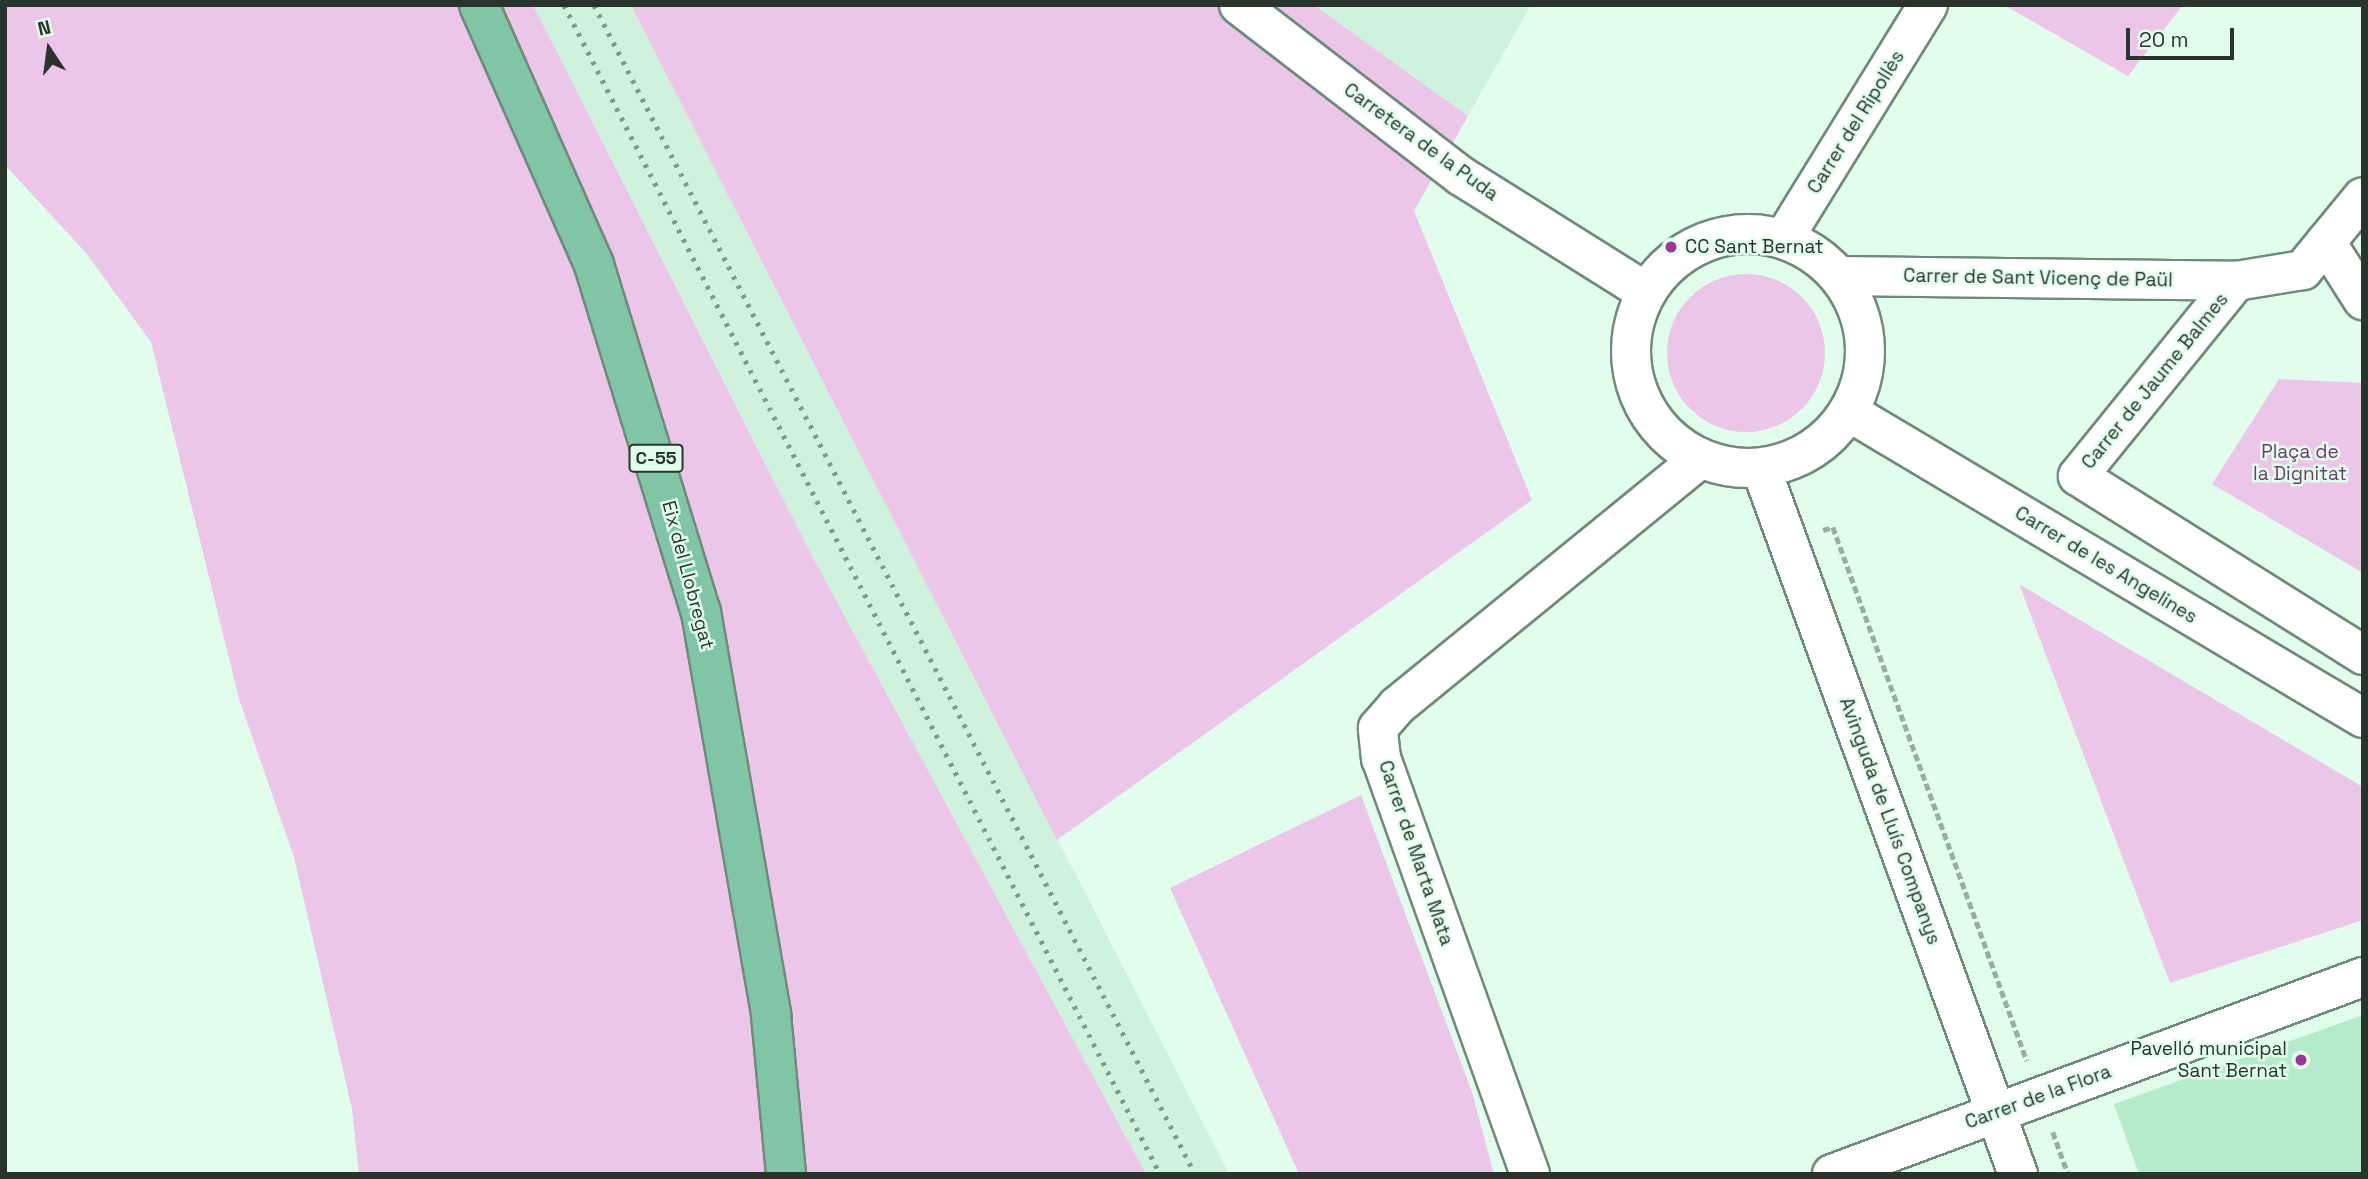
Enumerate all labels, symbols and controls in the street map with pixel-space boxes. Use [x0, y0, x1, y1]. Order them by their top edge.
north arrow [14, 14, 84, 84]
text: N [35, 14, 53, 42]
scale bar [2130, 14, 2238, 58]
text: 20 m [2139, 26, 2189, 53]
street label: Carrer del Ripollès [1803, 46, 1909, 198]
street label: Carretera de la Puda [1339, 78, 1503, 206]
place label: CC Sant Bernat [1685, 236, 1824, 258]
marker: CC Sant Bernat [1663, 239, 1679, 255]
street label: Carrer de Sant Vicenç de Paül [1903, 264, 2173, 292]
street label: Carrer de Jaume Balmes [2077, 288, 2233, 474]
park label: Plaça de la Dignitat [2253, 441, 2347, 485]
road number: C-55 [628, 444, 684, 472]
street label: Eix del Llobregat [657, 498, 719, 652]
street label: Carrer de les Angelines [2011, 501, 2201, 629]
street label: Avinguda de Lluís Companys [1835, 694, 1945, 948]
street label: Carrer de Marta Mata [1374, 758, 1458, 948]
place label: Pavelló municipal Sant Bernat [2130, 1038, 2287, 1082]
marker: Pavelló municipal Sant Bernat [2293, 1052, 2309, 1068]
street label: Carrer de la Flora [1962, 1060, 2114, 1134]

